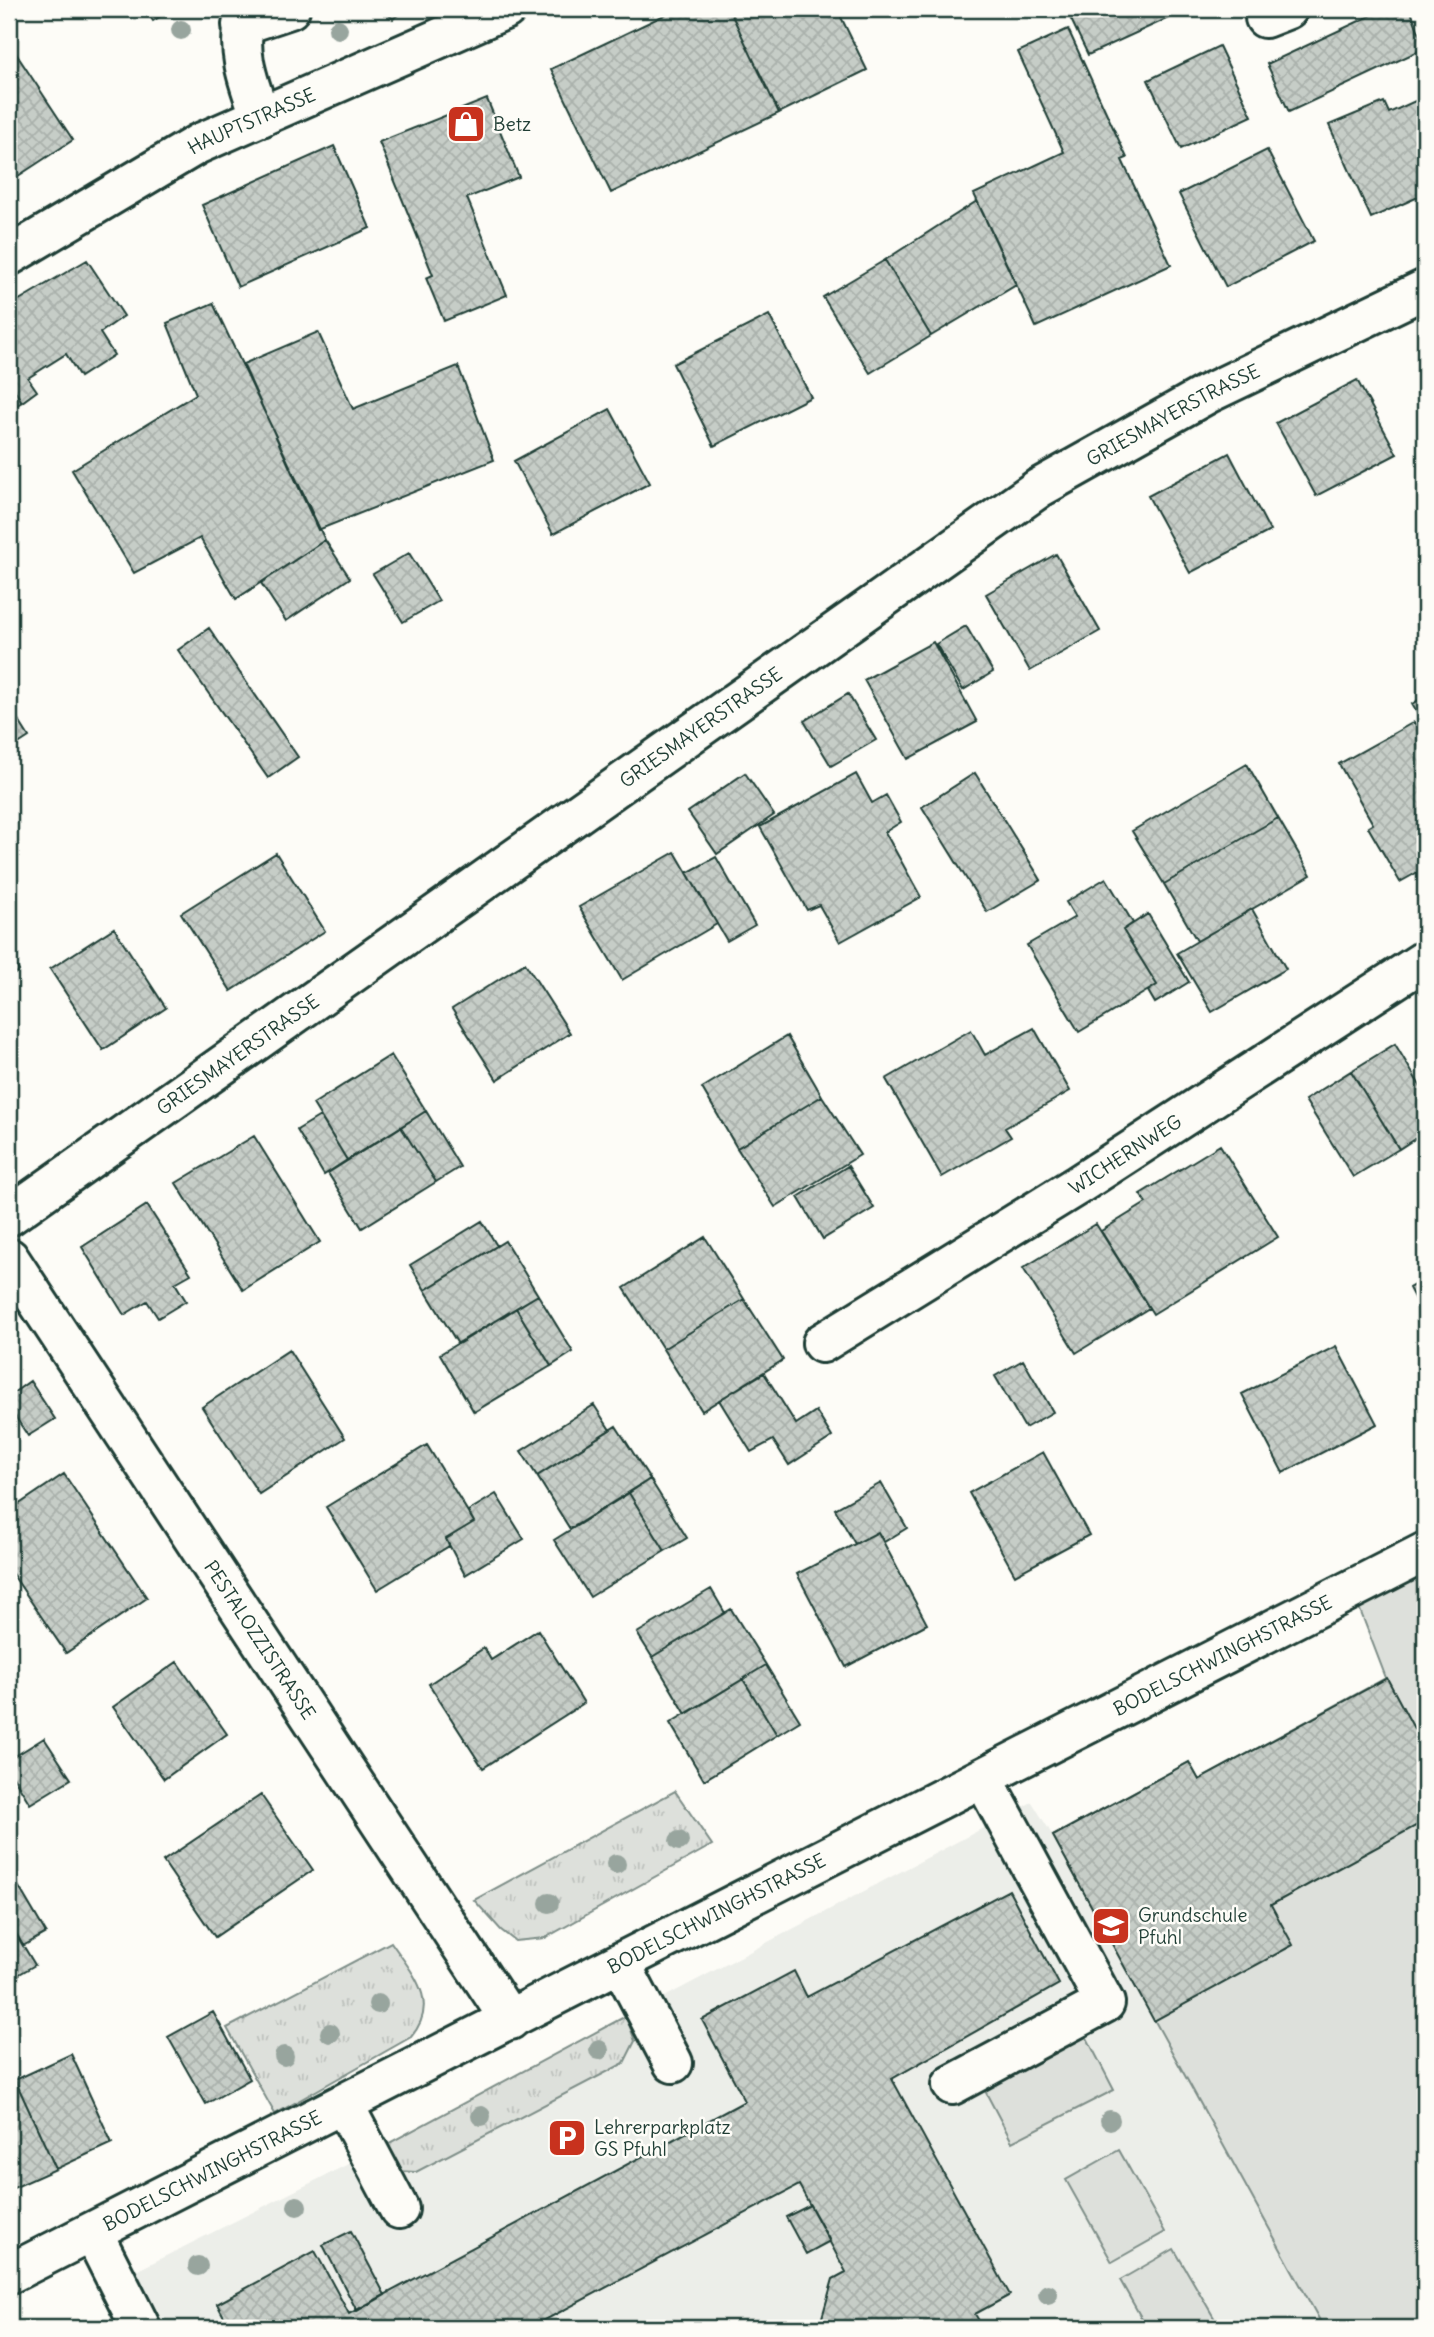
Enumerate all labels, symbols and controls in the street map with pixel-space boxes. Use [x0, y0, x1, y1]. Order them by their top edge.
street label: HAUPTSTRASSE [183, 82, 319, 160]
shop icon: Betz [445, 103, 487, 145]
place label: Betz [493, 112, 531, 136]
street label: GRIESMAYERSTRASSE [1082, 358, 1264, 471]
street label: GRIESMAYERSTRASSE [615, 661, 787, 793]
street label: GRIESMAYERSTRASSE [152, 989, 324, 1120]
street label: WICHERNWEG [1064, 1109, 1186, 1200]
street label: PESTALOZZISTRASSE [199, 1556, 321, 1724]
street label: BODELSCHWINGHSTRASSE [1109, 1590, 1336, 1721]
street label: BODELSCHWINGHSTRASSE [603, 1848, 830, 1979]
place label: Grundschule Pfuhl [1138, 1903, 1248, 1949]
school or university icon: Grundschule Pfuhl [1090, 1905, 1132, 1947]
street label: BODELSCHWINGHSTRASSE [99, 2105, 325, 2236]
place label: Lehrerparkplatz GS Pfuhl [594, 2115, 731, 2161]
parking icon: Lehrerparkplatz GS Pfuhl [546, 2117, 588, 2159]

